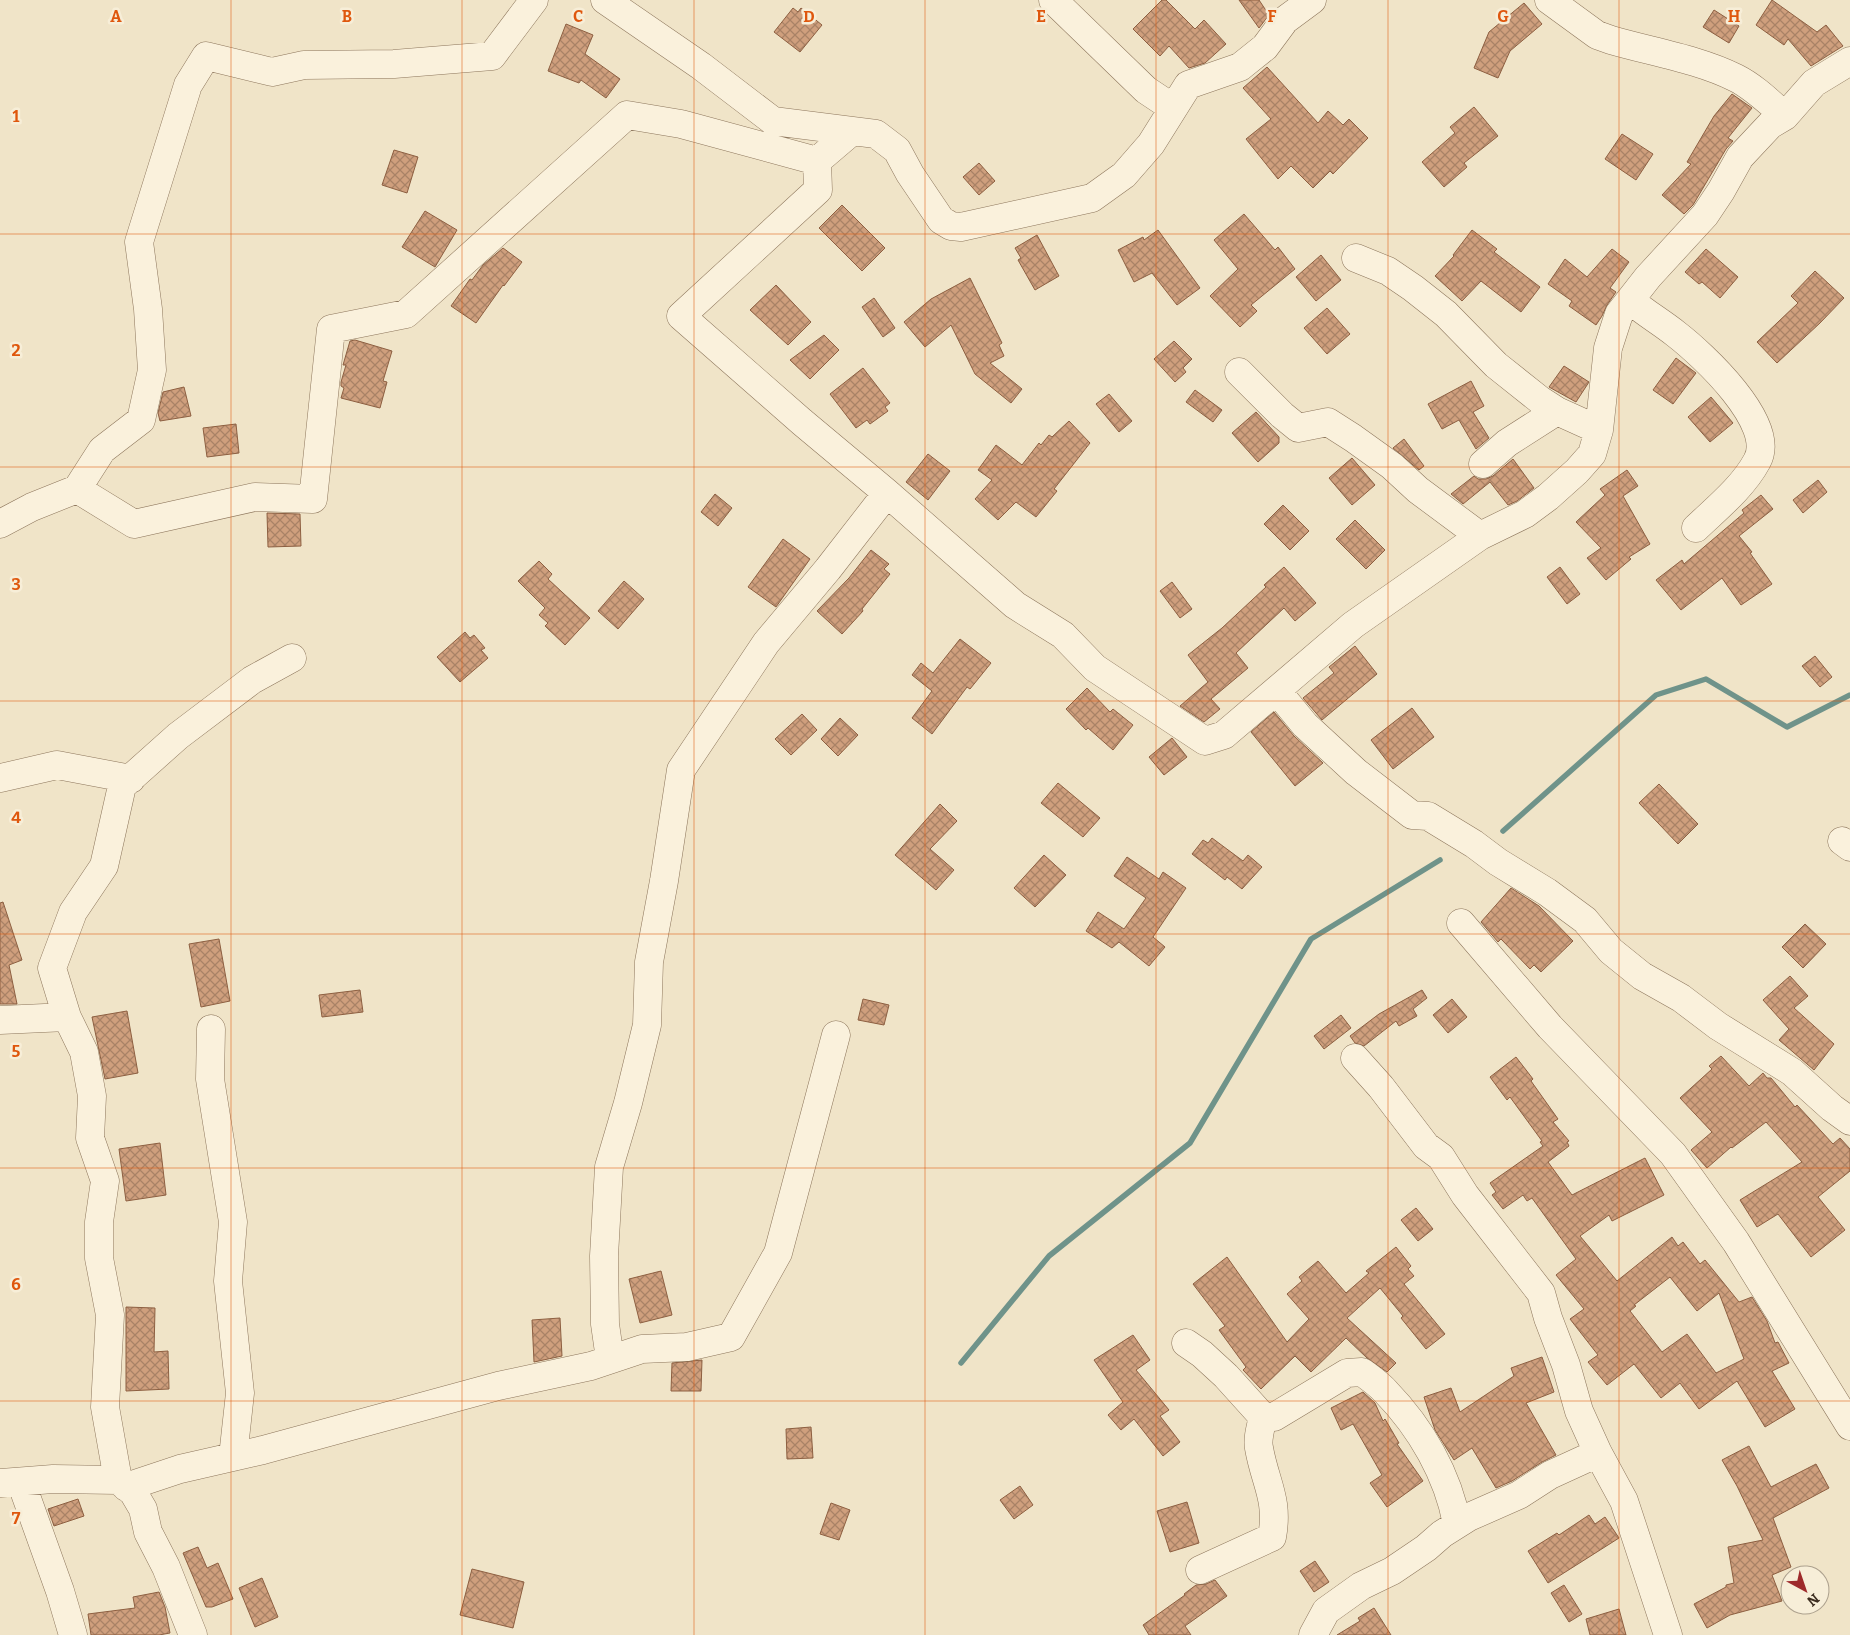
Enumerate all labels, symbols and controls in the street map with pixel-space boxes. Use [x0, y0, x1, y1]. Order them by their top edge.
text: A [110, 7, 122, 26]
text: B [342, 7, 352, 26]
text: C [573, 7, 583, 26]
text: D [803, 7, 815, 26]
text: E [1036, 7, 1046, 26]
text: F [1268, 7, 1277, 26]
text: G [1497, 7, 1509, 26]
text: H [1728, 7, 1741, 26]
text: 1 [13, 107, 20, 126]
text: 2 [11, 341, 21, 360]
text: 3 [11, 575, 21, 594]
text: 4 [11, 808, 21, 827]
text: 5 [12, 1042, 21, 1061]
text: 6 [11, 1275, 21, 1294]
text: 7 [12, 1509, 21, 1528]
north arrow [1780, 1565, 1830, 1615]
text: N [1803, 1590, 1823, 1610]

